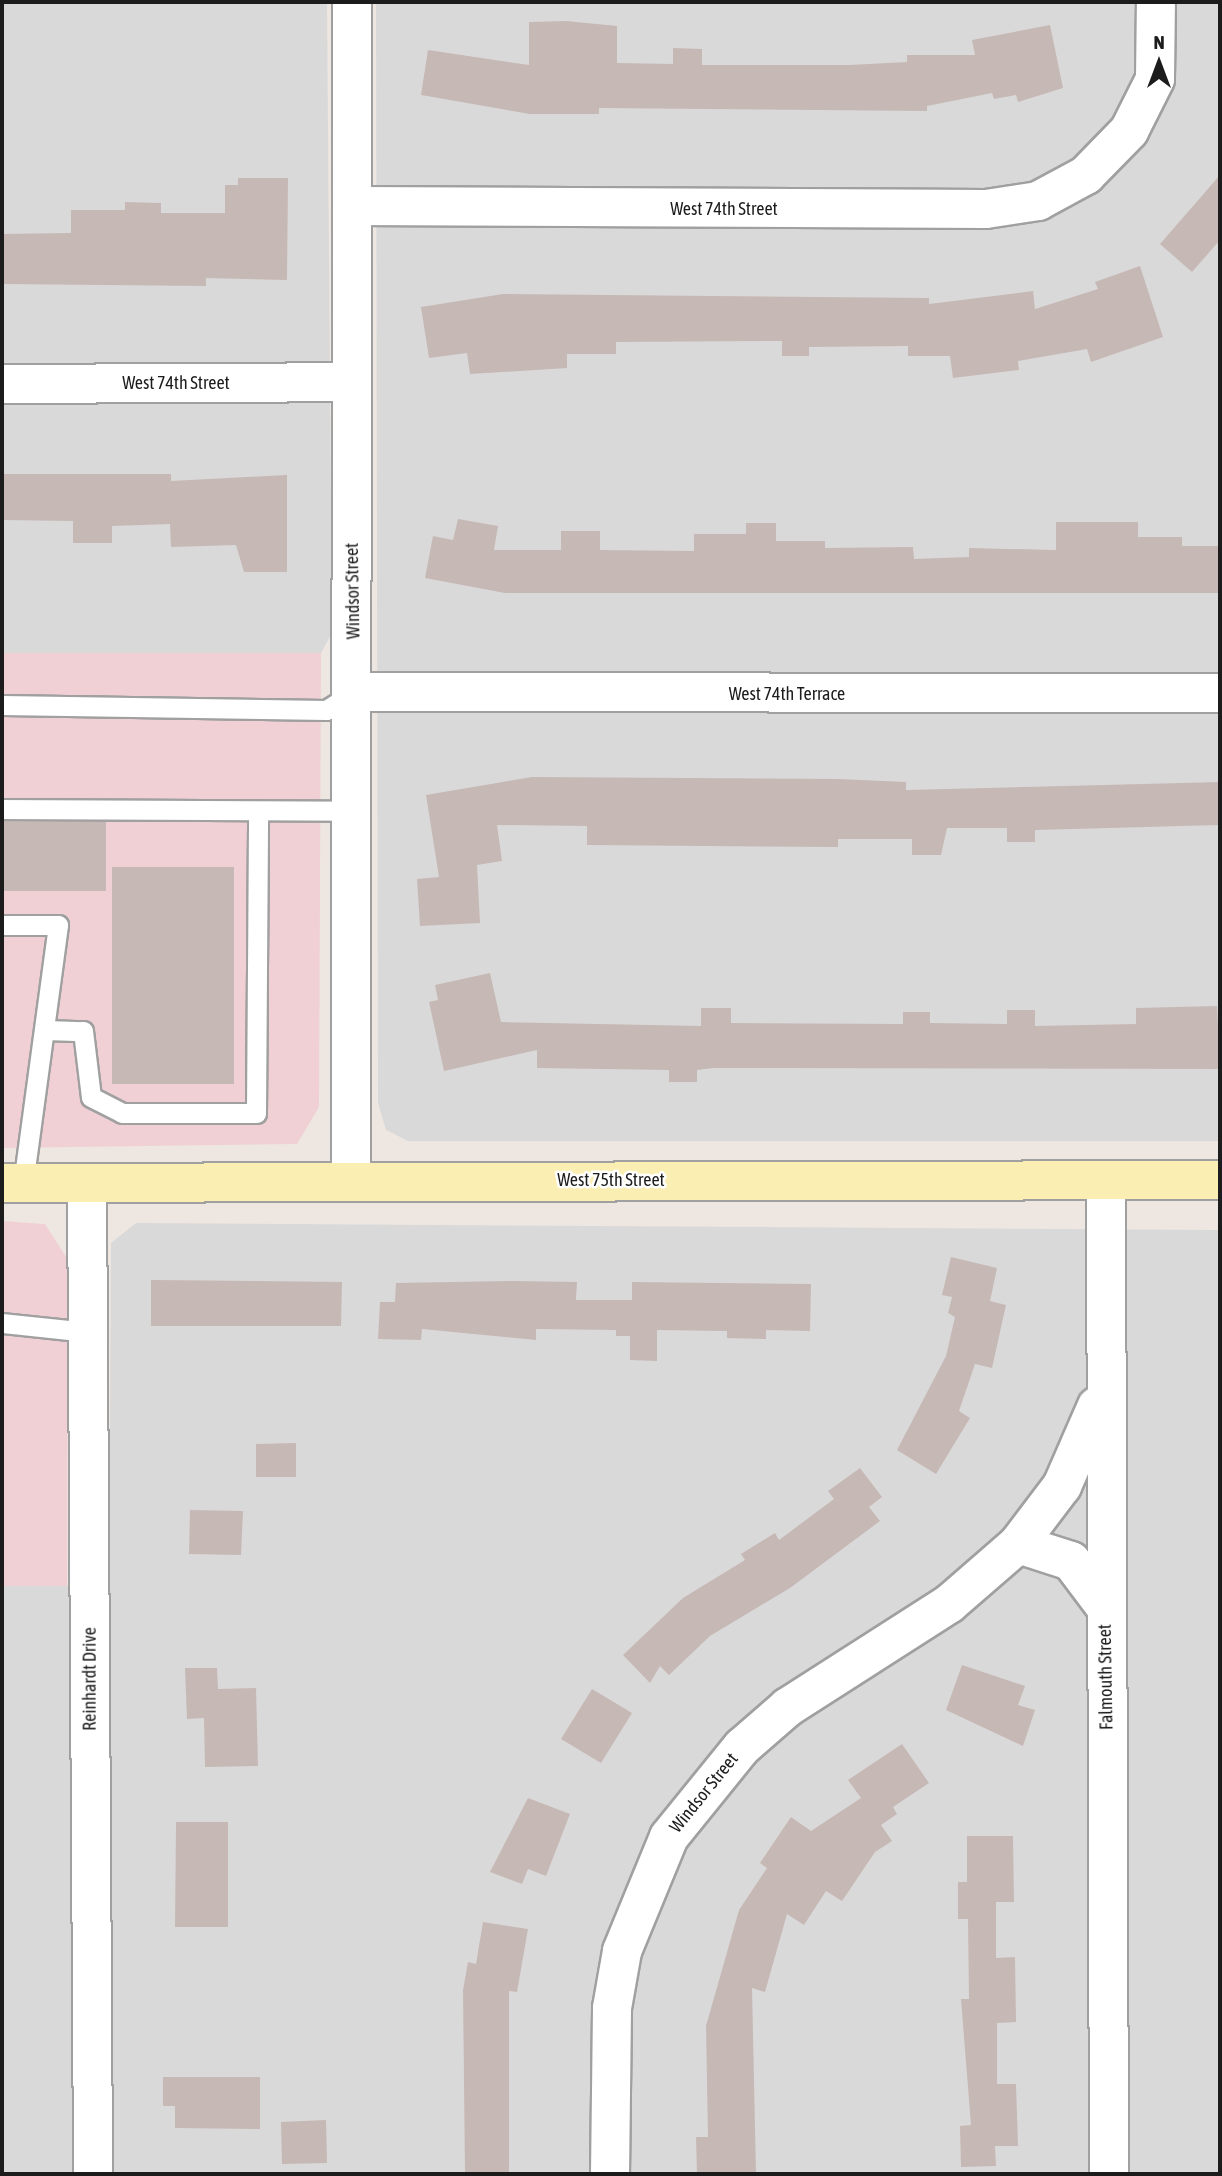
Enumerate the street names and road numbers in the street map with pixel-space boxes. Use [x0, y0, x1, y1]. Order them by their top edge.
street label: West 74th Street [670, 198, 778, 220]
street label: West 74th Street [122, 372, 230, 394]
street label: Windsor Street [341, 543, 365, 639]
street label: West 74th Terrace [729, 683, 845, 705]
street label: West 75th Street [557, 1169, 665, 1191]
street label: Falmouth Street [1094, 1624, 1118, 1730]
street label: Reinhardt Drive [79, 1627, 101, 1731]
street label: Windsor Street [665, 1749, 743, 1837]

